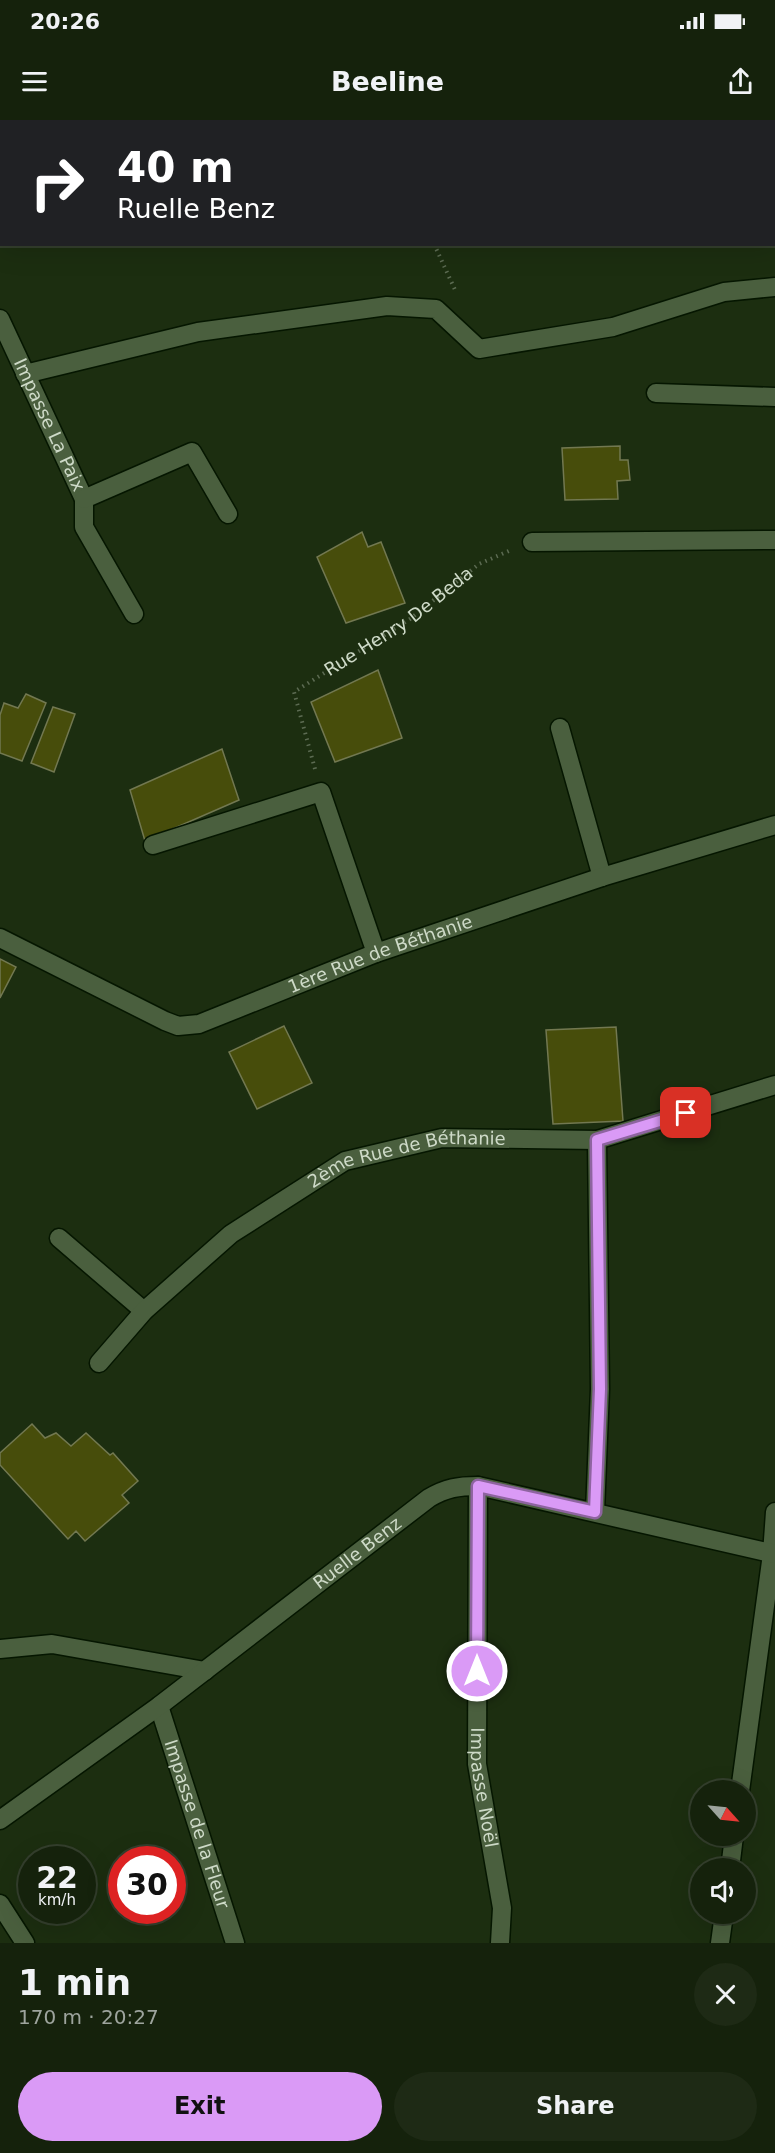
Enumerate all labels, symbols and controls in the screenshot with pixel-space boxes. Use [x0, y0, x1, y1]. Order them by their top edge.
text: 20:26 [30, 9, 100, 34]
icon: menu [18, 65, 51, 98]
icon: share [724, 65, 757, 98]
text: Beeline [331, 66, 444, 97]
text: 40 m [117, 143, 234, 192]
icon: right [18, 144, 96, 222]
text: Ruelle Benz [117, 193, 275, 224]
street label: Impasse La Paix [10, 355, 90, 495]
street label: Rue Henry De Beda [320, 562, 477, 680]
street label: 1ère Rue de Béthanie [285, 910, 475, 997]
pin [660, 1087, 711, 1138]
icon: arrive [669, 1096, 702, 1129]
street label: 2ème Rue de Béthanie [304, 1127, 506, 1192]
street label: Ruelle Benz [309, 1512, 405, 1593]
position arrow [445, 1639, 509, 1703]
street label: Impasse Noël [467, 1727, 502, 1849]
street label: Impasse de la Fleur [160, 1737, 234, 1912]
north arrow [690, 1780, 756, 1846]
map controls [690, 1780, 756, 1924]
speed limit sign: 30 [108, 1846, 186, 1924]
button: sound [690, 1858, 756, 1924]
text: 22 [36, 1860, 78, 1895]
text: km/h [38, 1891, 76, 1909]
text: 1 min [18, 1962, 131, 2003]
button: close [694, 1963, 757, 2026]
text: 170 m · 20:27 [18, 2005, 159, 2029]
button: Exit [18, 2072, 382, 2141]
button: Share [394, 2072, 757, 2141]

